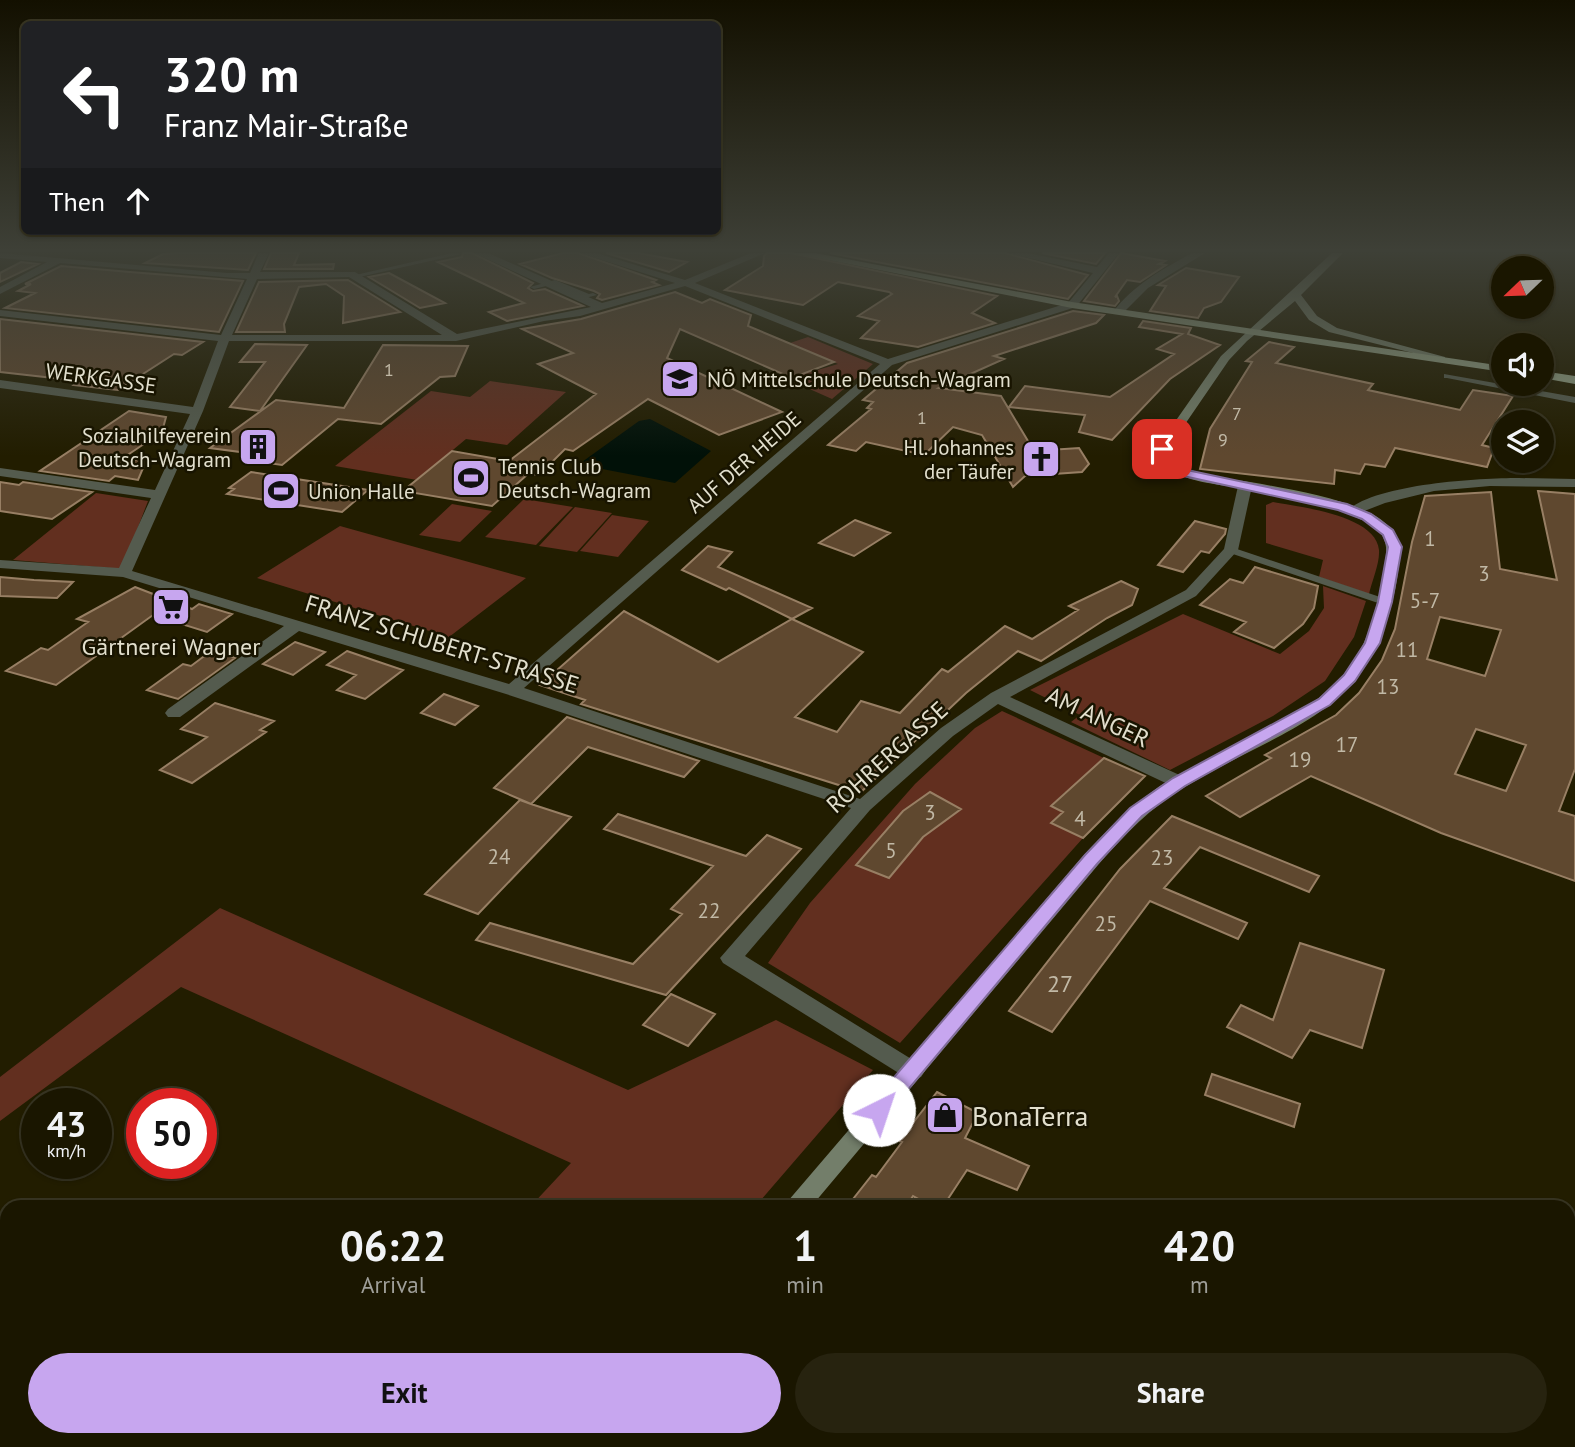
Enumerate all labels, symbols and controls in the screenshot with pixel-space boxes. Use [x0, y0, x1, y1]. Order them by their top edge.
text: 320 m [164, 42, 299, 106]
icon: left [49, 49, 140, 140]
text: Franz Mair-Straße [164, 104, 409, 146]
icon: ahead [119, 182, 157, 220]
text: Then [49, 185, 105, 218]
north arrow [1491, 256, 1554, 318]
map controls [1491, 256, 1554, 473]
button: sound [1491, 333, 1554, 396]
street label: WERKGASSE [44, 357, 158, 399]
house number: 1 [384, 358, 394, 381]
school or university icon: NÖ Mittelschule Deutsch-Wagram [659, 358, 701, 400]
place label: NÖ Mittelschule Deutsch-Wagram [707, 366, 1011, 393]
house number: 7 [1232, 402, 1242, 425]
street label: AUF DER HEIDE [682, 405, 806, 519]
house number: 1 [917, 406, 927, 429]
button: layers [1491, 410, 1554, 473]
pin [1132, 419, 1192, 479]
place label: Sozialhilfeverein Deutsch-Wagram [78, 422, 231, 473]
building icon: Sozialhilfeverein Deutsch-Wagram [237, 426, 279, 468]
house number: 9 [1218, 428, 1228, 451]
icon: arrive [1143, 430, 1181, 468]
place label: Hl. Johannes der Täufer [904, 434, 1014, 485]
church icon: Hl. Johannes der Täufer [1020, 438, 1062, 480]
place label: Tennis Club Deutsch-Wagram [498, 453, 651, 504]
sports icon: Tennis Club Deutsch-Wagram [450, 457, 492, 499]
sports icon: Union Halle [260, 470, 302, 512]
place label: Union Halle [308, 478, 415, 505]
house number: 1 [1424, 525, 1436, 552]
house number: 3 [1478, 560, 1490, 587]
supermarket icon: Gärtnerei Wagner [150, 586, 192, 628]
house number: 5-7 [1410, 587, 1440, 614]
street label: FRANZ SCHUBERT-STRASSE [301, 588, 583, 700]
place label: Gärtnerei Wagner [82, 631, 260, 662]
house number: 11 [1396, 636, 1418, 663]
house number: 13 [1377, 673, 1399, 700]
street label: AM ANGER [1041, 680, 1155, 754]
street label: ROHRERGASSE [820, 694, 954, 820]
house number: 17 [1336, 731, 1358, 758]
house number: 19 [1289, 746, 1311, 773]
house number: 3 [924, 799, 936, 826]
house number: 4 [1074, 805, 1086, 832]
house number: 5 [885, 837, 897, 864]
house number: 24 [488, 843, 510, 870]
house number: 23 [1151, 844, 1173, 871]
house number: 22 [698, 897, 720, 924]
house number: 25 [1095, 910, 1117, 937]
house number: 27 [1047, 968, 1073, 999]
position arrow [842, 1073, 916, 1147]
speed limit sign: 50 [126, 1088, 217, 1179]
shop icon: BonaTerra [924, 1094, 966, 1136]
place label: BonaTerra [972, 1097, 1088, 1134]
text: 43 [47, 1101, 86, 1147]
text: km/h [47, 1139, 86, 1162]
text: 06:22 [340, 1218, 446, 1273]
text: 1 [793, 1218, 817, 1273]
text: 420 [1164, 1218, 1235, 1273]
text: Arrival [361, 1270, 425, 1299]
text: min [786, 1270, 824, 1299]
text: m [1190, 1270, 1209, 1299]
button: Exit [28, 1353, 781, 1433]
button: Share [795, 1353, 1547, 1433]

